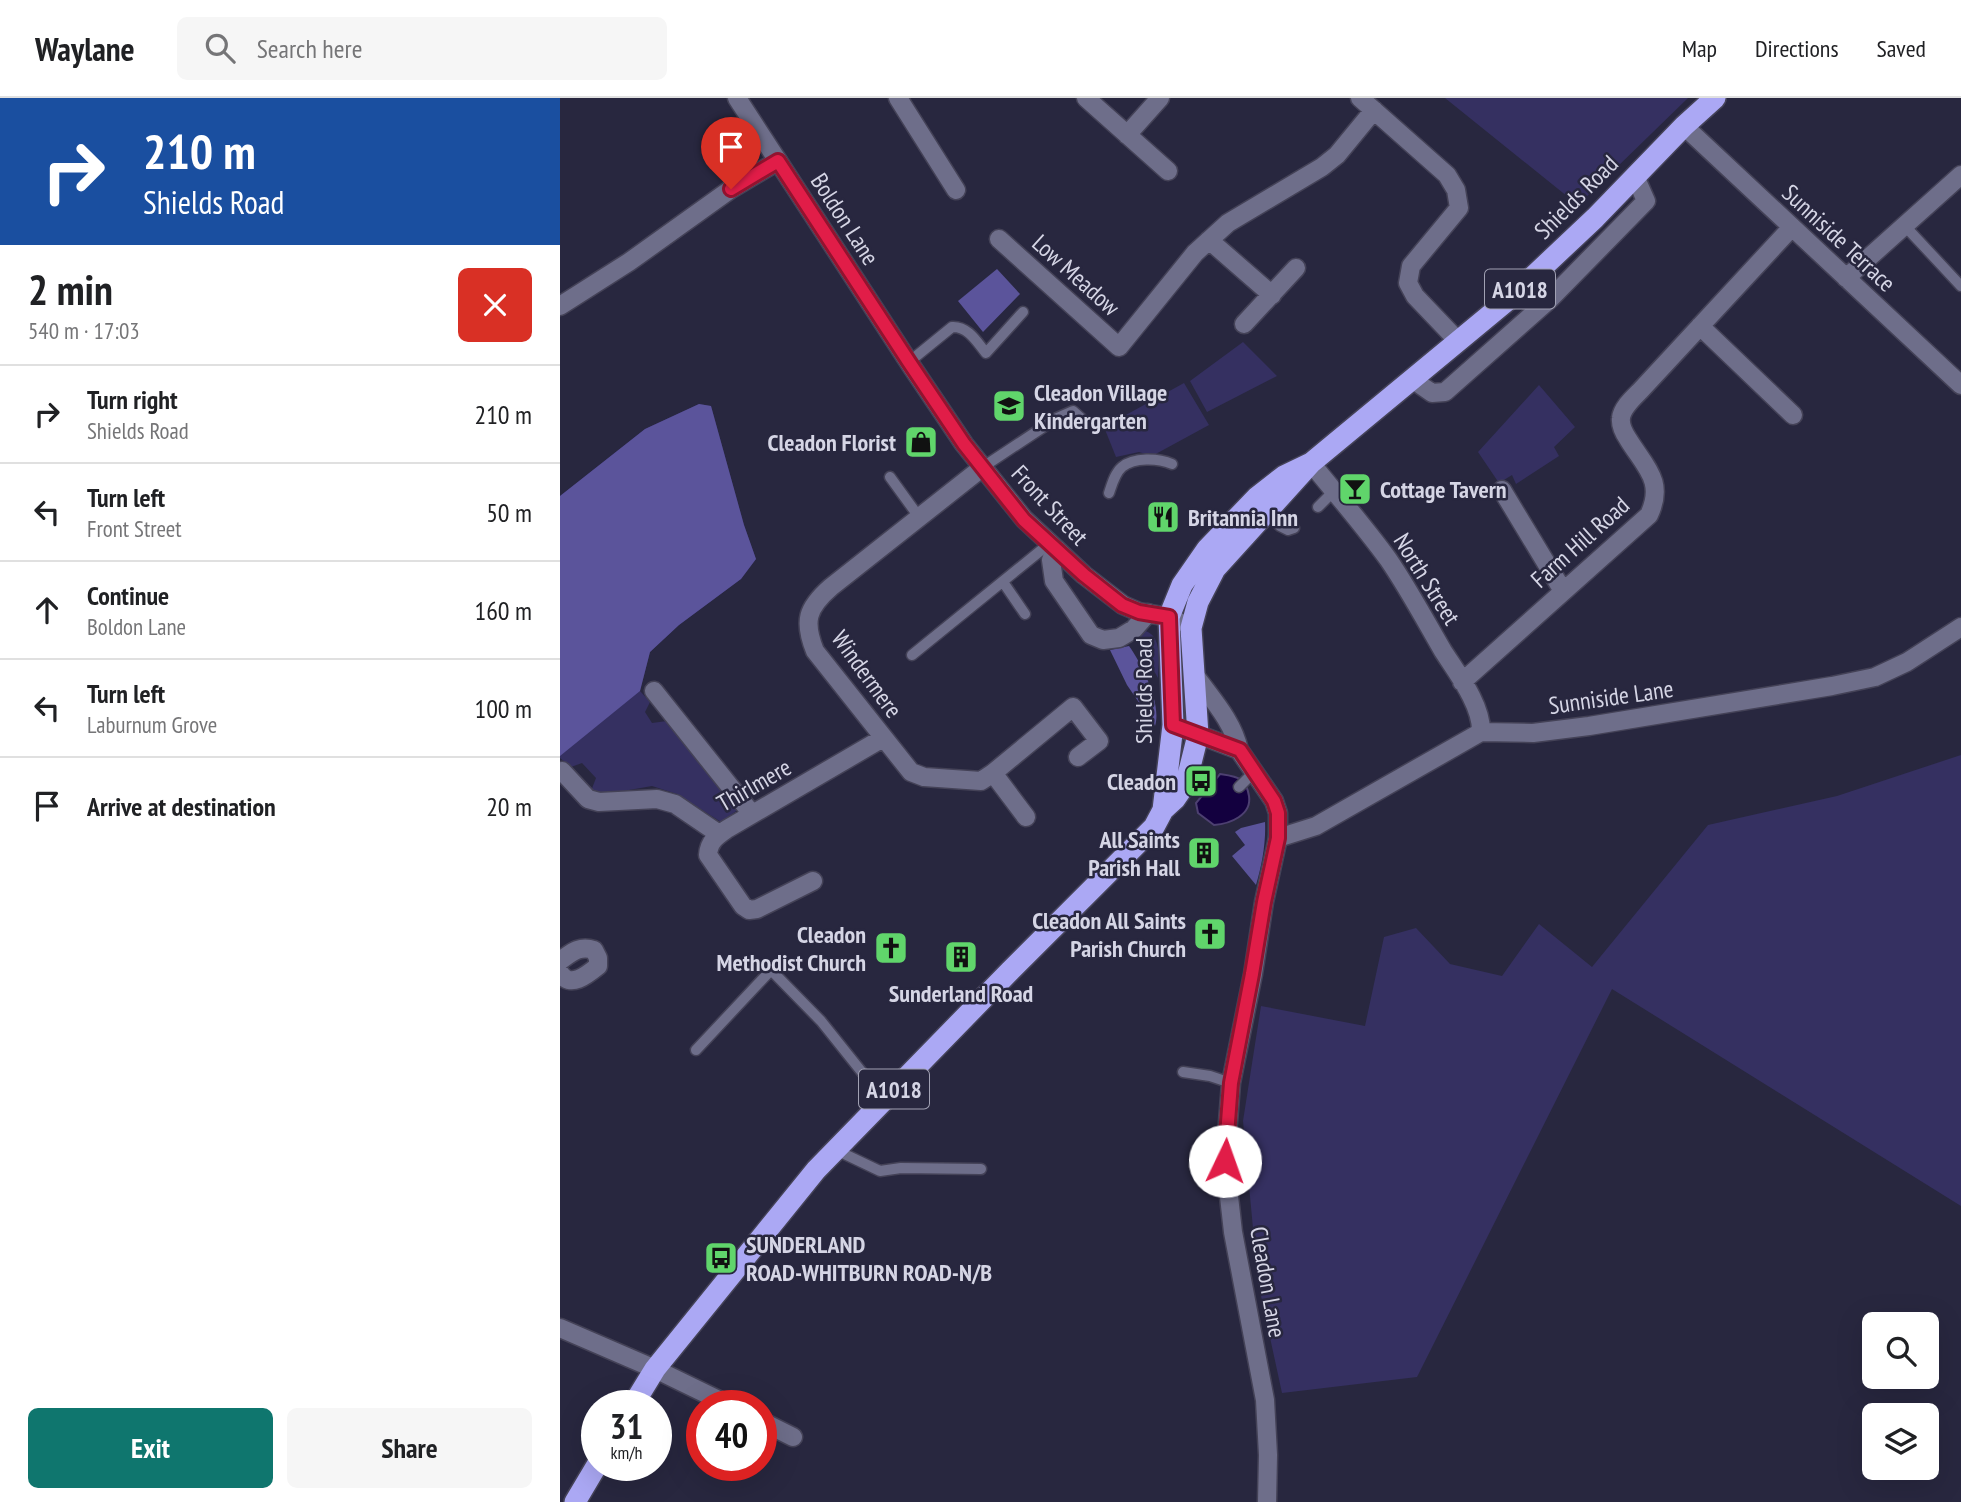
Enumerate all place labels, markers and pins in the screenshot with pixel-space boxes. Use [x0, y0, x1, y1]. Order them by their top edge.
pin [701, 117, 761, 189]
place label: Cleadon Village Kindergarten [1034, 377, 1167, 436]
school or university icon: Cleadon Village Kindergarten [990, 387, 1028, 425]
shop icon: Cleadon Florist [902, 423, 940, 461]
place label: Cleadon Florist [768, 427, 896, 458]
bar icon: Cottage Tavern [1336, 470, 1374, 508]
place label: Cottage Tavern [1380, 474, 1507, 505]
restaurant icon: Britannia Inn [1144, 498, 1182, 536]
place label: Britannia Inn [1188, 502, 1298, 533]
bus stop icon: Cleadon [1182, 762, 1220, 800]
place label: Cleadon [1107, 766, 1176, 797]
place label: All Saints Parish Hall [1088, 824, 1180, 883]
building icon: All Saints Parish Hall [1185, 834, 1223, 872]
place label: Cleadon All Saints Parish Church [1032, 905, 1186, 964]
church icon: Cleadon All Saints Parish Church [1191, 915, 1229, 953]
place label: Cleadon Methodist Church [717, 919, 866, 978]
church icon: Cleadon Methodist Church [872, 929, 910, 967]
building icon: Sunderland Road [942, 938, 980, 976]
place label: Sunderland Road [889, 978, 1033, 1009]
place label: SUNDERLAND ROAD-WHITBURN ROAD-N/B [746, 1229, 992, 1288]
bus stop icon: SUNDERLAND ROAD-WHITBURN ROAD-N/B [702, 1239, 740, 1277]

